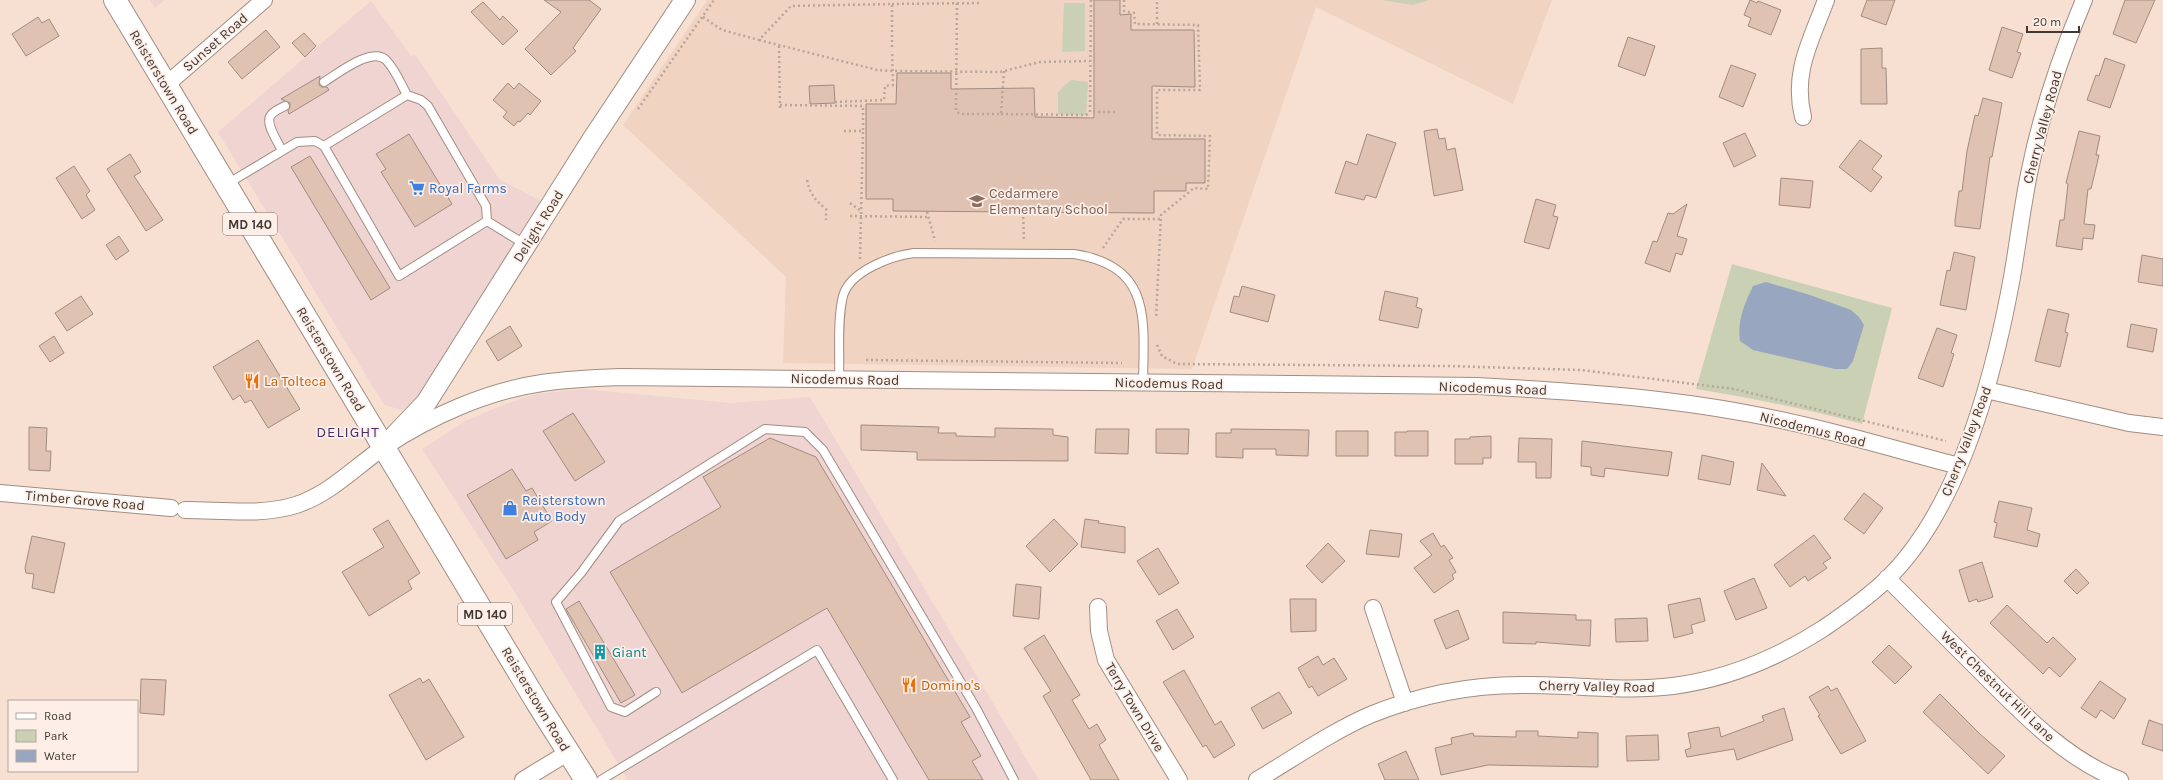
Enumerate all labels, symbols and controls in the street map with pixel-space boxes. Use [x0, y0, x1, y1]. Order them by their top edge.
scale bar [2027, 8, 2079, 34]
street label: Sunset Road [179, 9, 251, 75]
text: 20 m [2033, 15, 2061, 29]
street label: Reisterstown Road [126, 27, 202, 138]
street label: Cherry Valley Road [2019, 69, 2066, 186]
supermarket icon: Royal Farms [408, 179, 426, 197]
place label: Royal Farms [429, 180, 507, 197]
place label: Cedarmere Elementary School [989, 185, 1108, 218]
street label: Delight Road [510, 187, 567, 265]
school or university icon: Cedarmere Elementary School [968, 192, 986, 210]
road number: MD 140 [223, 213, 277, 235]
street label: Reisterstown Road [293, 304, 369, 415]
street label: Nicodemus Road [791, 370, 899, 389]
restaurant icon: La Tolteca [243, 372, 261, 390]
place label: La Tolteca [264, 373, 326, 390]
street label: Nicodemus Road [1115, 374, 1223, 393]
street label: Nicodemus Road [1438, 378, 1548, 399]
street label: Cherry Valley Road [1938, 384, 1995, 499]
street label: Nicodemus Road [1758, 408, 1868, 451]
district label: DELIGHT [316, 423, 380, 441]
street label: Timber Grove Road [25, 487, 145, 514]
place label: Reisterstown Auto Body [522, 492, 606, 525]
shop icon: Reisterstown Auto Body [501, 499, 519, 517]
road number: MD 140 [458, 603, 512, 625]
street label: West Chestnut Hill Lane [1937, 627, 2058, 745]
building icon: Giant [591, 643, 609, 661]
street label: Reisterstown Road [498, 644, 574, 755]
place label: Giant [612, 644, 647, 661]
street label: Terry Town Drive [1101, 659, 1168, 755]
restaurant icon: Domino's [900, 676, 918, 694]
place label: Domino's [921, 677, 981, 694]
street label: Cherry Valley Road [1539, 677, 1655, 696]
legend [8, 700, 138, 772]
text: Road [44, 709, 72, 723]
text: Park [44, 729, 69, 743]
text: Water [44, 749, 77, 763]

